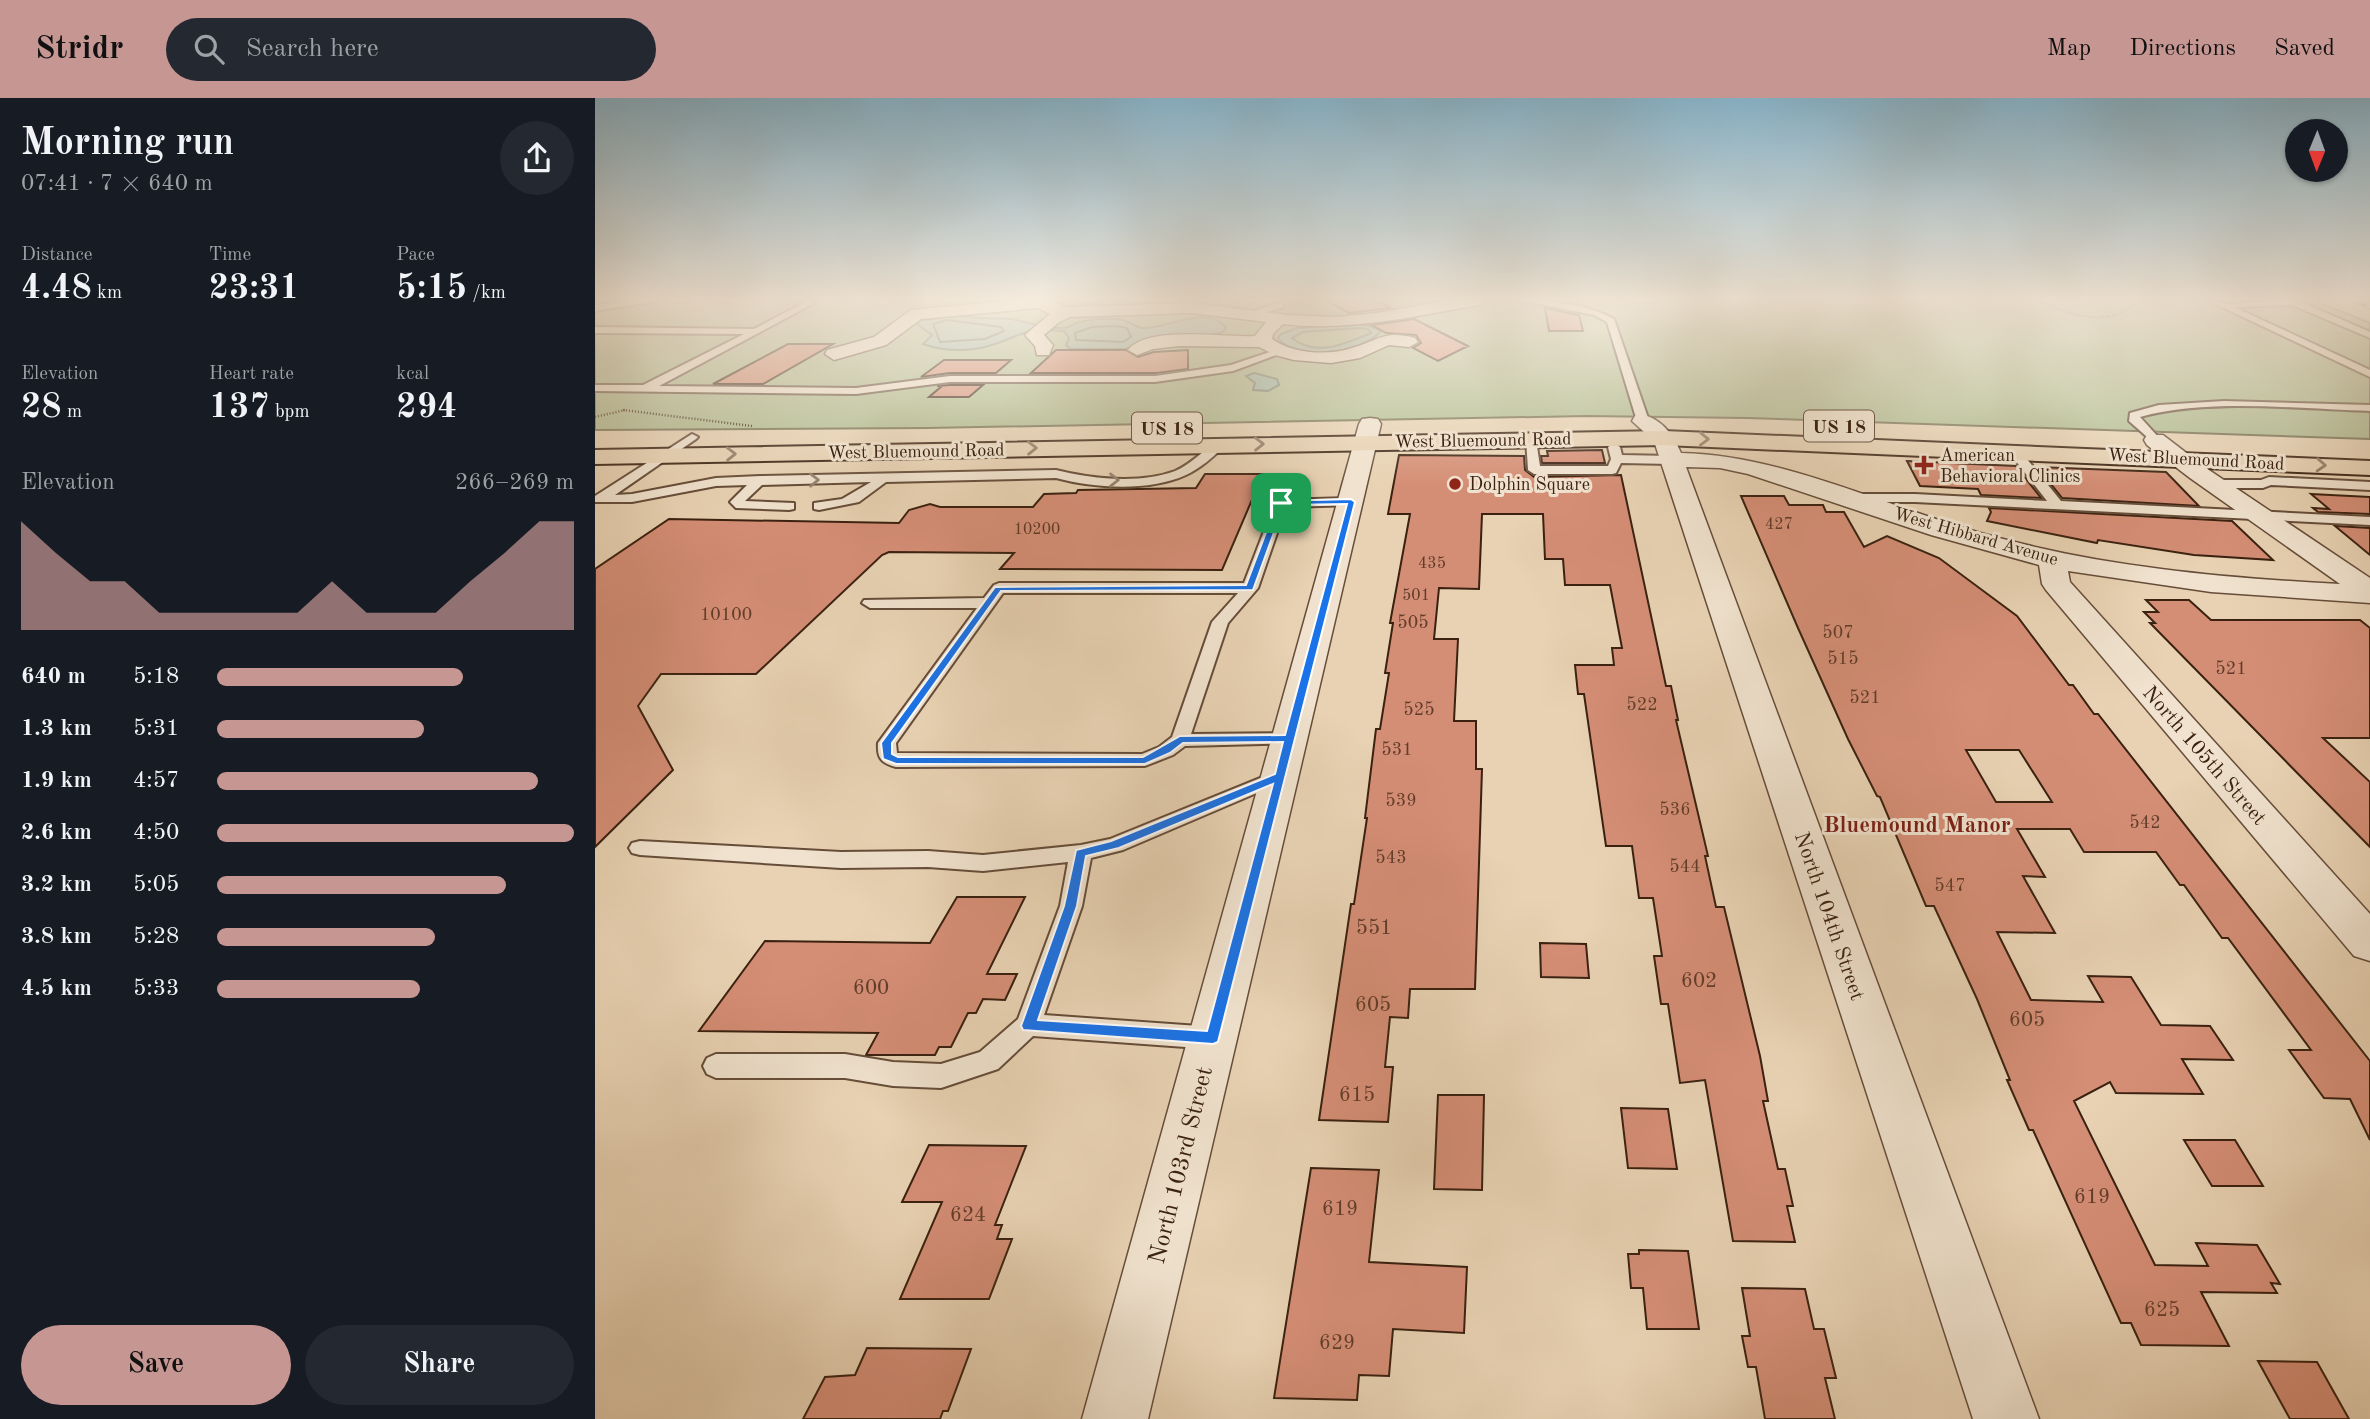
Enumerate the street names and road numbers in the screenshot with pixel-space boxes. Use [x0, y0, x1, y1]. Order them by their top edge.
road number: US 18 [1804, 410, 1874, 442]
road number: US 18 [1132, 412, 1202, 444]
street label: West Bluemound Road [1394, 430, 1572, 452]
street label: West Bluemound Road [827, 441, 1005, 463]
street label: West Bluemound Road [2107, 446, 2285, 474]
street label: West Hibbard Avenue [1891, 505, 2060, 569]
street label: North 105th Street [2138, 682, 2270, 830]
street label: North 104th Street [1790, 830, 1867, 1003]
street label: North 103rd Street [1146, 1064, 1218, 1267]

